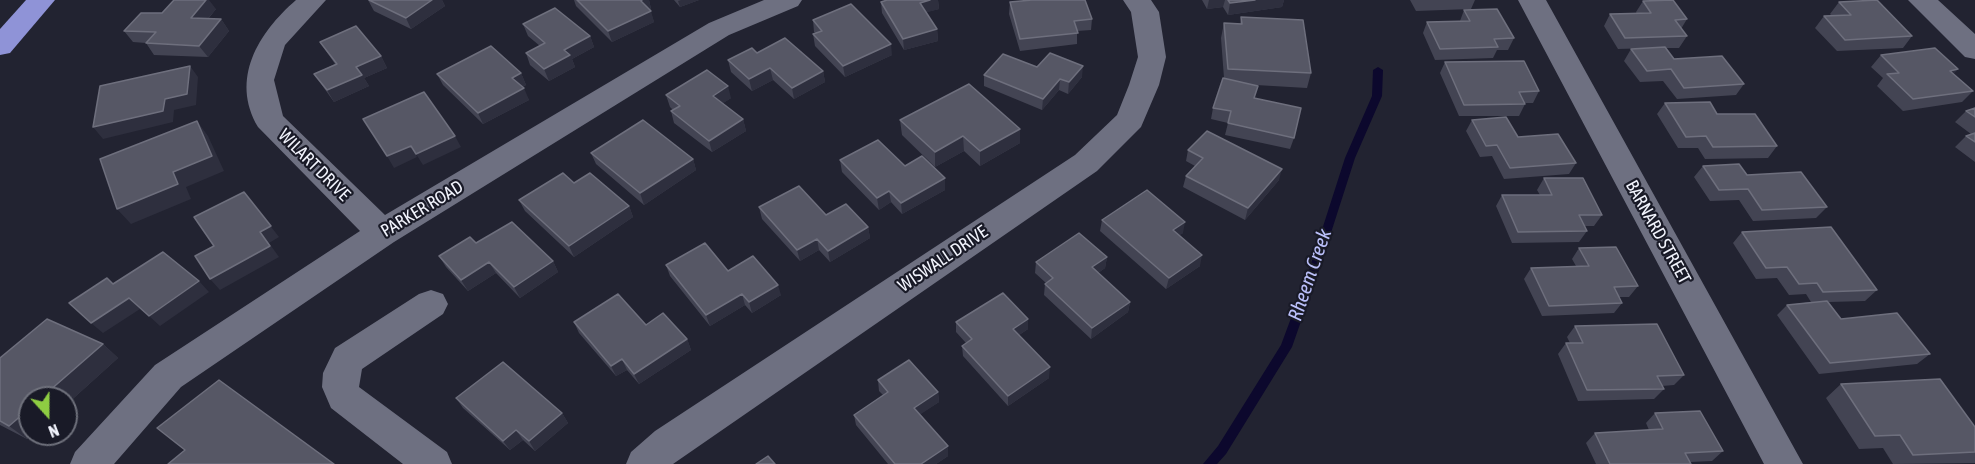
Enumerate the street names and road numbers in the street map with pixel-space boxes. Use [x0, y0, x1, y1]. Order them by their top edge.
street label: WILART DRIVE [273, 124, 355, 206]
street label: PARKER ROAD [377, 176, 467, 242]
street label: BARNARD STREET [1621, 176, 1695, 288]
street label: WISWALL DRIVE [894, 221, 992, 297]

